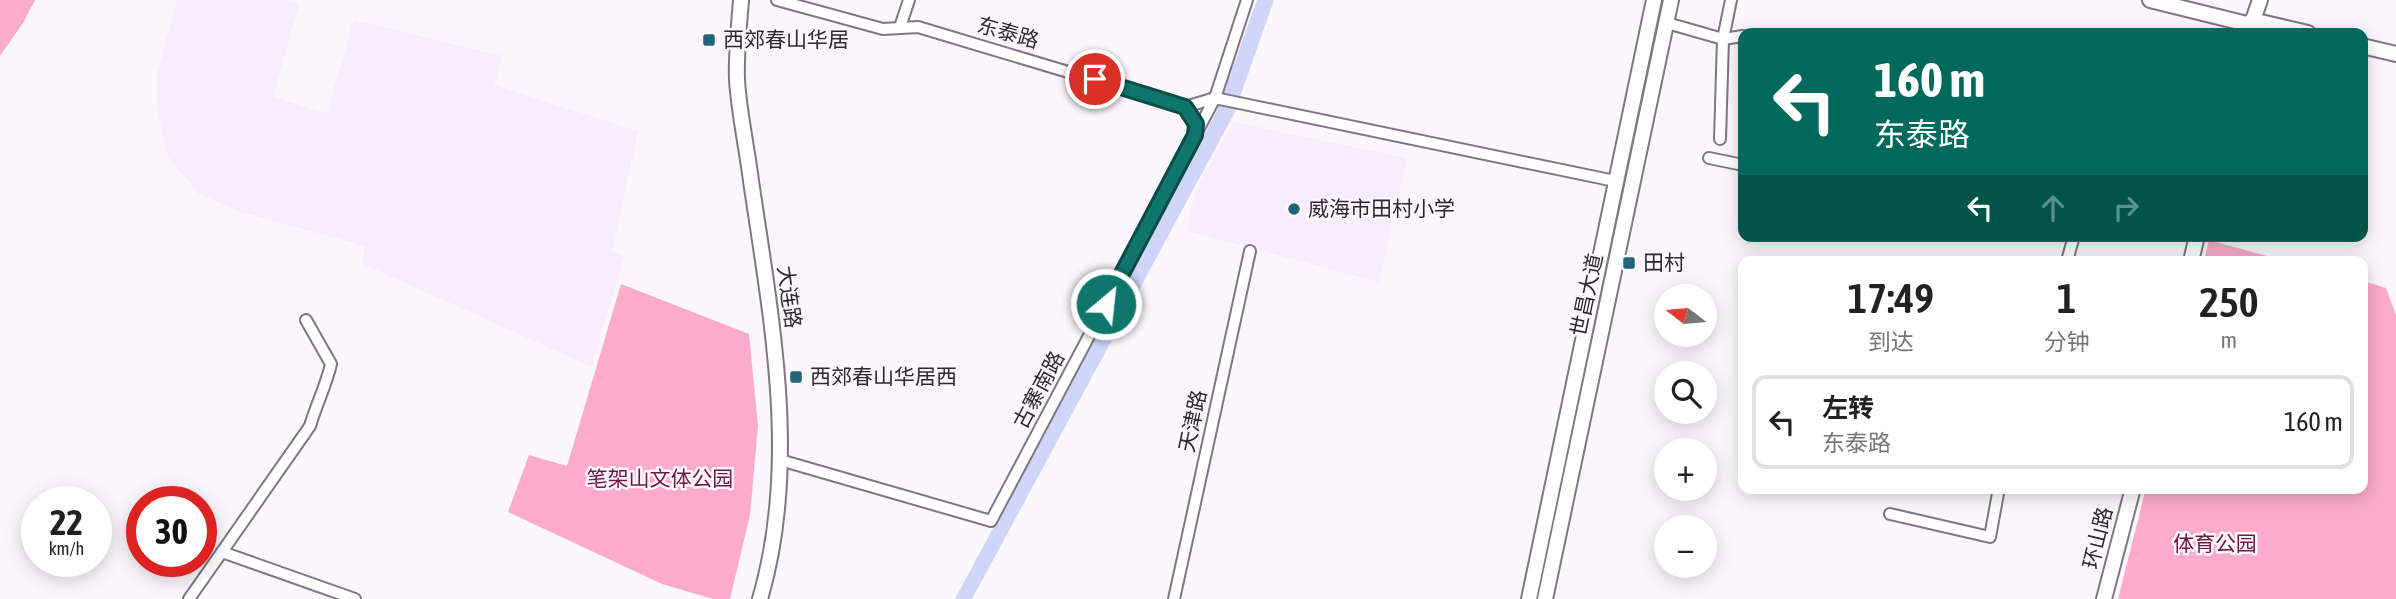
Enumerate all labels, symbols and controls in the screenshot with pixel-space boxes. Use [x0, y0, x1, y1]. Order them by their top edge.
street label: 东泰路 [975, 12, 1042, 52]
place label: 西郊春山华居 [723, 27, 849, 51]
marker: 西郊春山华居 [701, 32, 717, 48]
pin [1065, 49, 1125, 109]
text: 160 m [1874, 51, 1985, 107]
icon: left [1759, 56, 1850, 147]
icon: arrive [1076, 60, 1114, 98]
text: 东泰路 [1874, 116, 1970, 153]
icon: left [1961, 189, 1999, 227]
icon: ahead [2034, 189, 2072, 227]
icon: right [2107, 189, 2145, 227]
place label: 威海市田村小学 [1308, 196, 1455, 220]
marker: 威海市田村小学 [1286, 201, 1302, 217]
place label: 田村 [1643, 250, 1685, 274]
street label: 世昌大道 [1566, 251, 1606, 338]
marker: 田村 [1621, 255, 1637, 271]
street label: 大连路 [774, 264, 806, 330]
position arrow [1069, 267, 1143, 341]
text: 17:49 [1848, 274, 1934, 322]
text: 1 [2057, 274, 2076, 322]
text: 250 [2199, 278, 2258, 326]
north arrow [1654, 284, 1717, 346]
map controls [1654, 284, 1717, 578]
text: m [2221, 327, 2237, 353]
text: 到达 [1868, 329, 1914, 355]
text: 分钟 [2044, 329, 2090, 355]
street label: 古寨南路 [1008, 347, 1068, 432]
button: search [1654, 361, 1717, 424]
place label: 西郊春山华居西 [810, 364, 957, 388]
marker: 西郊春山华居西 [788, 369, 804, 385]
street label: 天津路 [1174, 387, 1210, 454]
text: 左转 [1822, 393, 1874, 423]
icon: left [1763, 403, 1801, 441]
text: 160 m [2284, 407, 2343, 437]
text: 东泰路 [1822, 430, 1891, 456]
button: + [1654, 438, 1717, 501]
park label: 笔架山文体公园 [587, 466, 734, 490]
speed limit sign: 30 [126, 486, 217, 577]
text: 22 [50, 502, 83, 542]
street label: 环山路 [2078, 504, 2116, 571]
button: − [1654, 515, 1717, 578]
park label: 体育公园 [2173, 531, 2257, 555]
text: km/h [49, 538, 84, 559]

